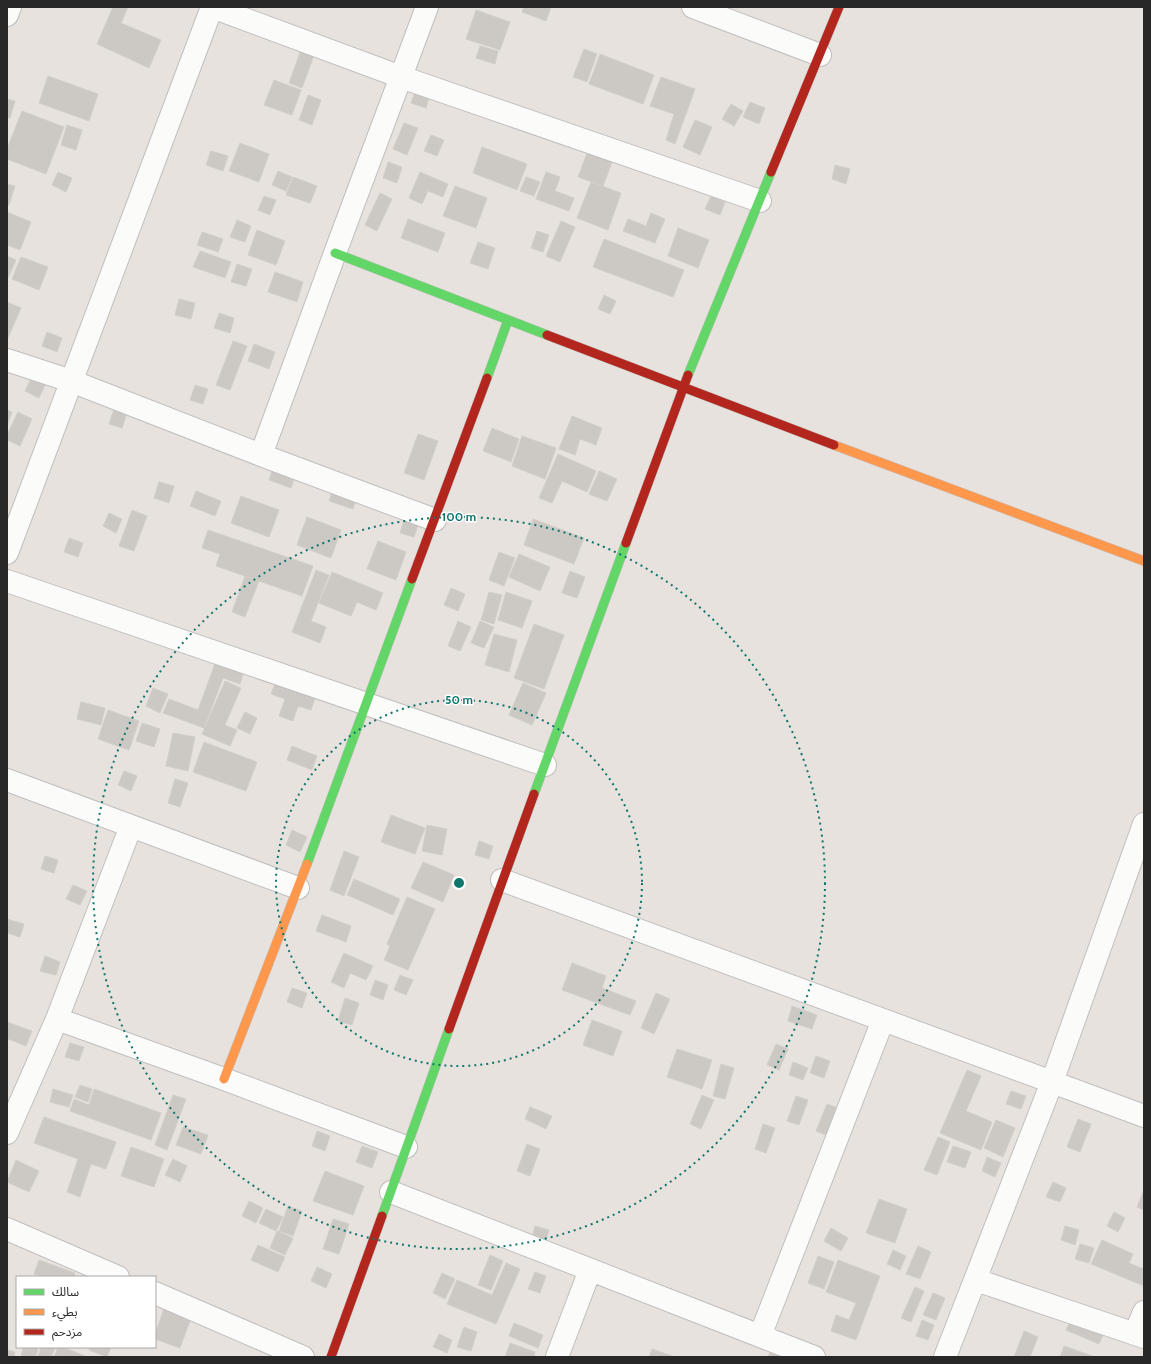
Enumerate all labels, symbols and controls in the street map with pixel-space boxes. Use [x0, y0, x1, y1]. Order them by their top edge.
text: 100 m [442, 509, 476, 524]
text: 50 m [445, 692, 473, 707]
centre of rings [452, 876, 466, 890]
legend [16, 1276, 156, 1348]
text: سالك [52, 1284, 79, 1299]
text: بطيء [52, 1304, 78, 1322]
text: مزدحم [52, 1324, 82, 1341]

